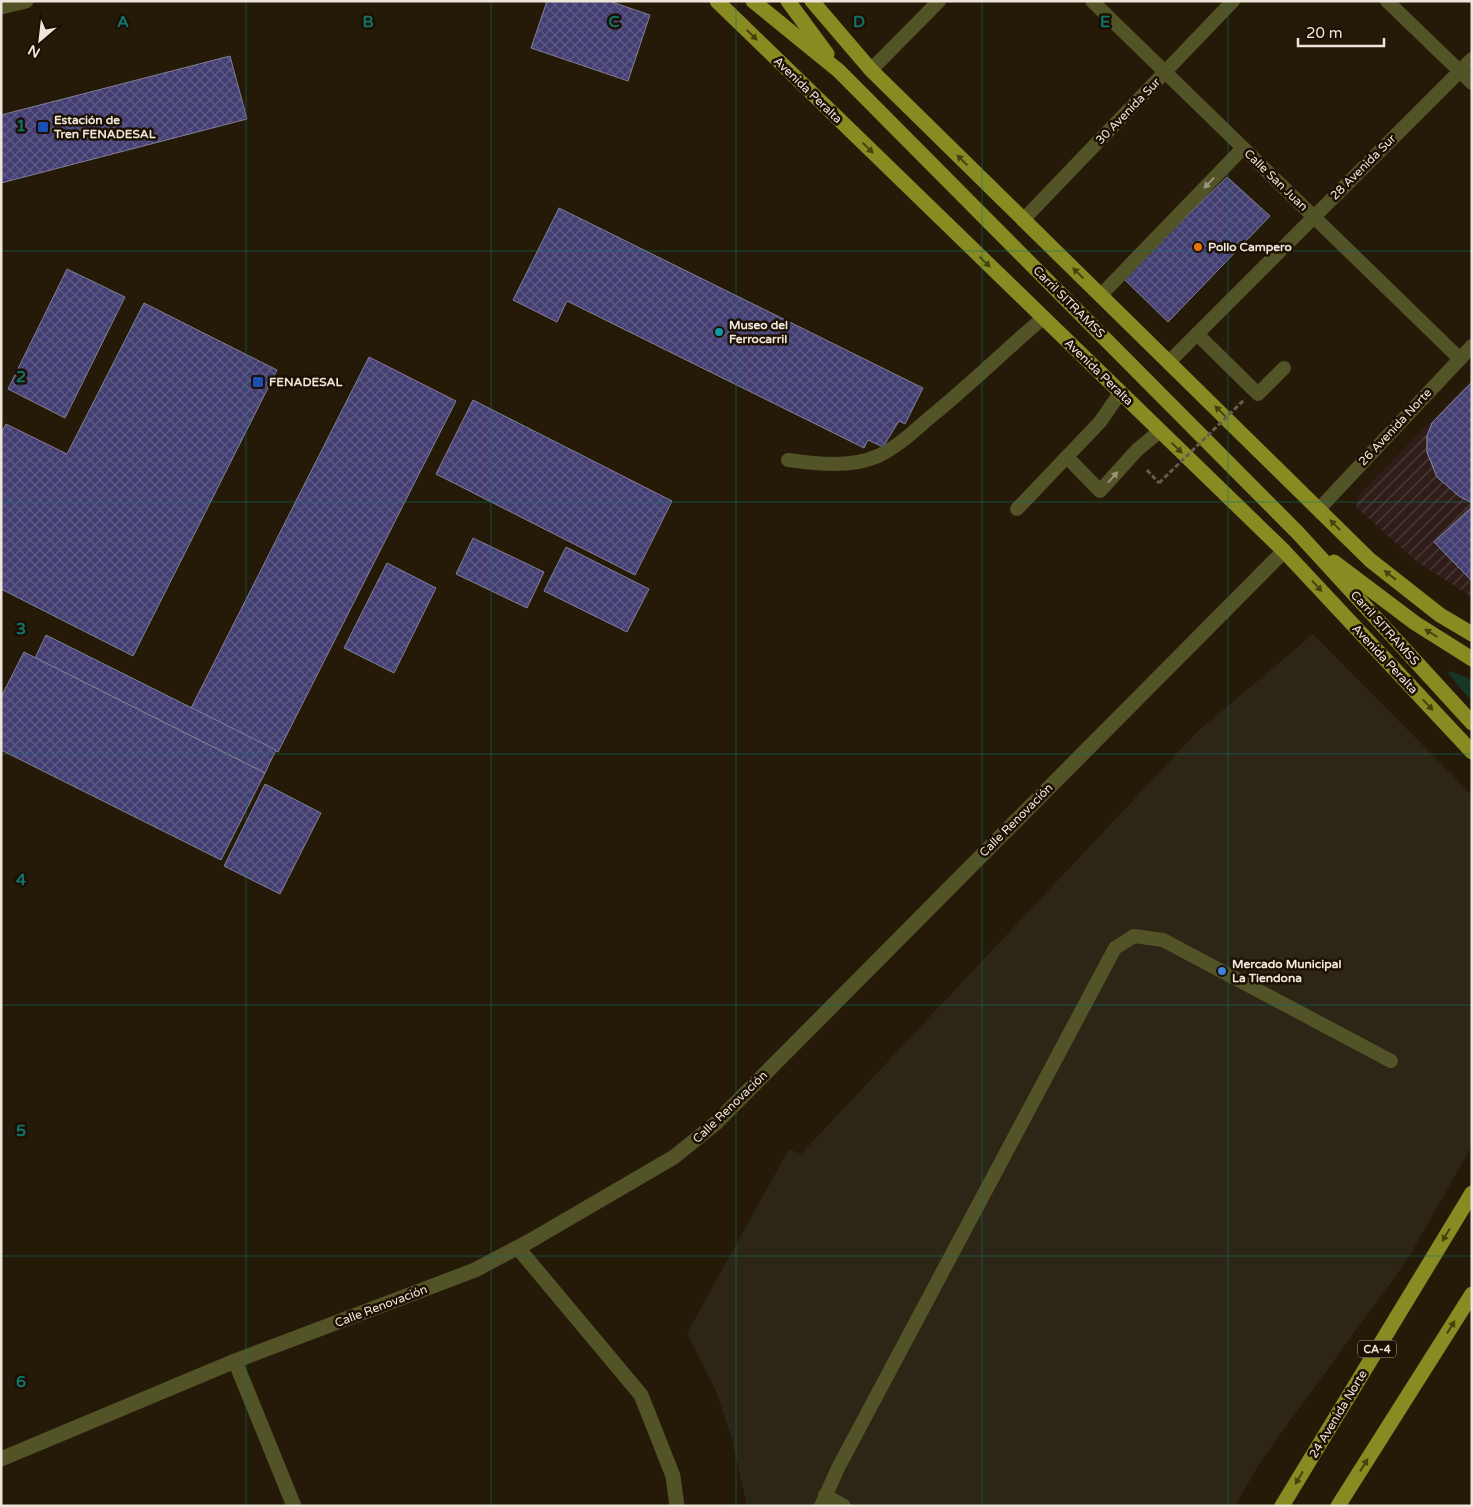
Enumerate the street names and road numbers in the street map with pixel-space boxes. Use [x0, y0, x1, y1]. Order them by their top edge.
street label: Avenida Peralta [771, 54, 845, 126]
street label: 30 Avenida Sur [1093, 75, 1163, 147]
street label: 28 Avenida Sur [1327, 131, 1399, 203]
street label: Calle San Juan [1241, 146, 1311, 214]
street label: Carril SITRAMSS [1030, 263, 1108, 341]
street label: Avenida Peralta [1062, 336, 1136, 408]
street label: 26 Avenida Norte [1356, 385, 1434, 468]
street label: Carril SITRAMSS [1348, 588, 1422, 668]
street label: Avenida Peralta [1349, 621, 1421, 697]
street label: Calle Renovación [976, 780, 1056, 860]
street label: Calle Renovación [690, 1068, 770, 1146]
street label: Calle Renovación [333, 1282, 429, 1330]
road number: CA-4 [1358, 1340, 1396, 1358]
street label: 24 Avenida Norte [1306, 1367, 1370, 1461]

